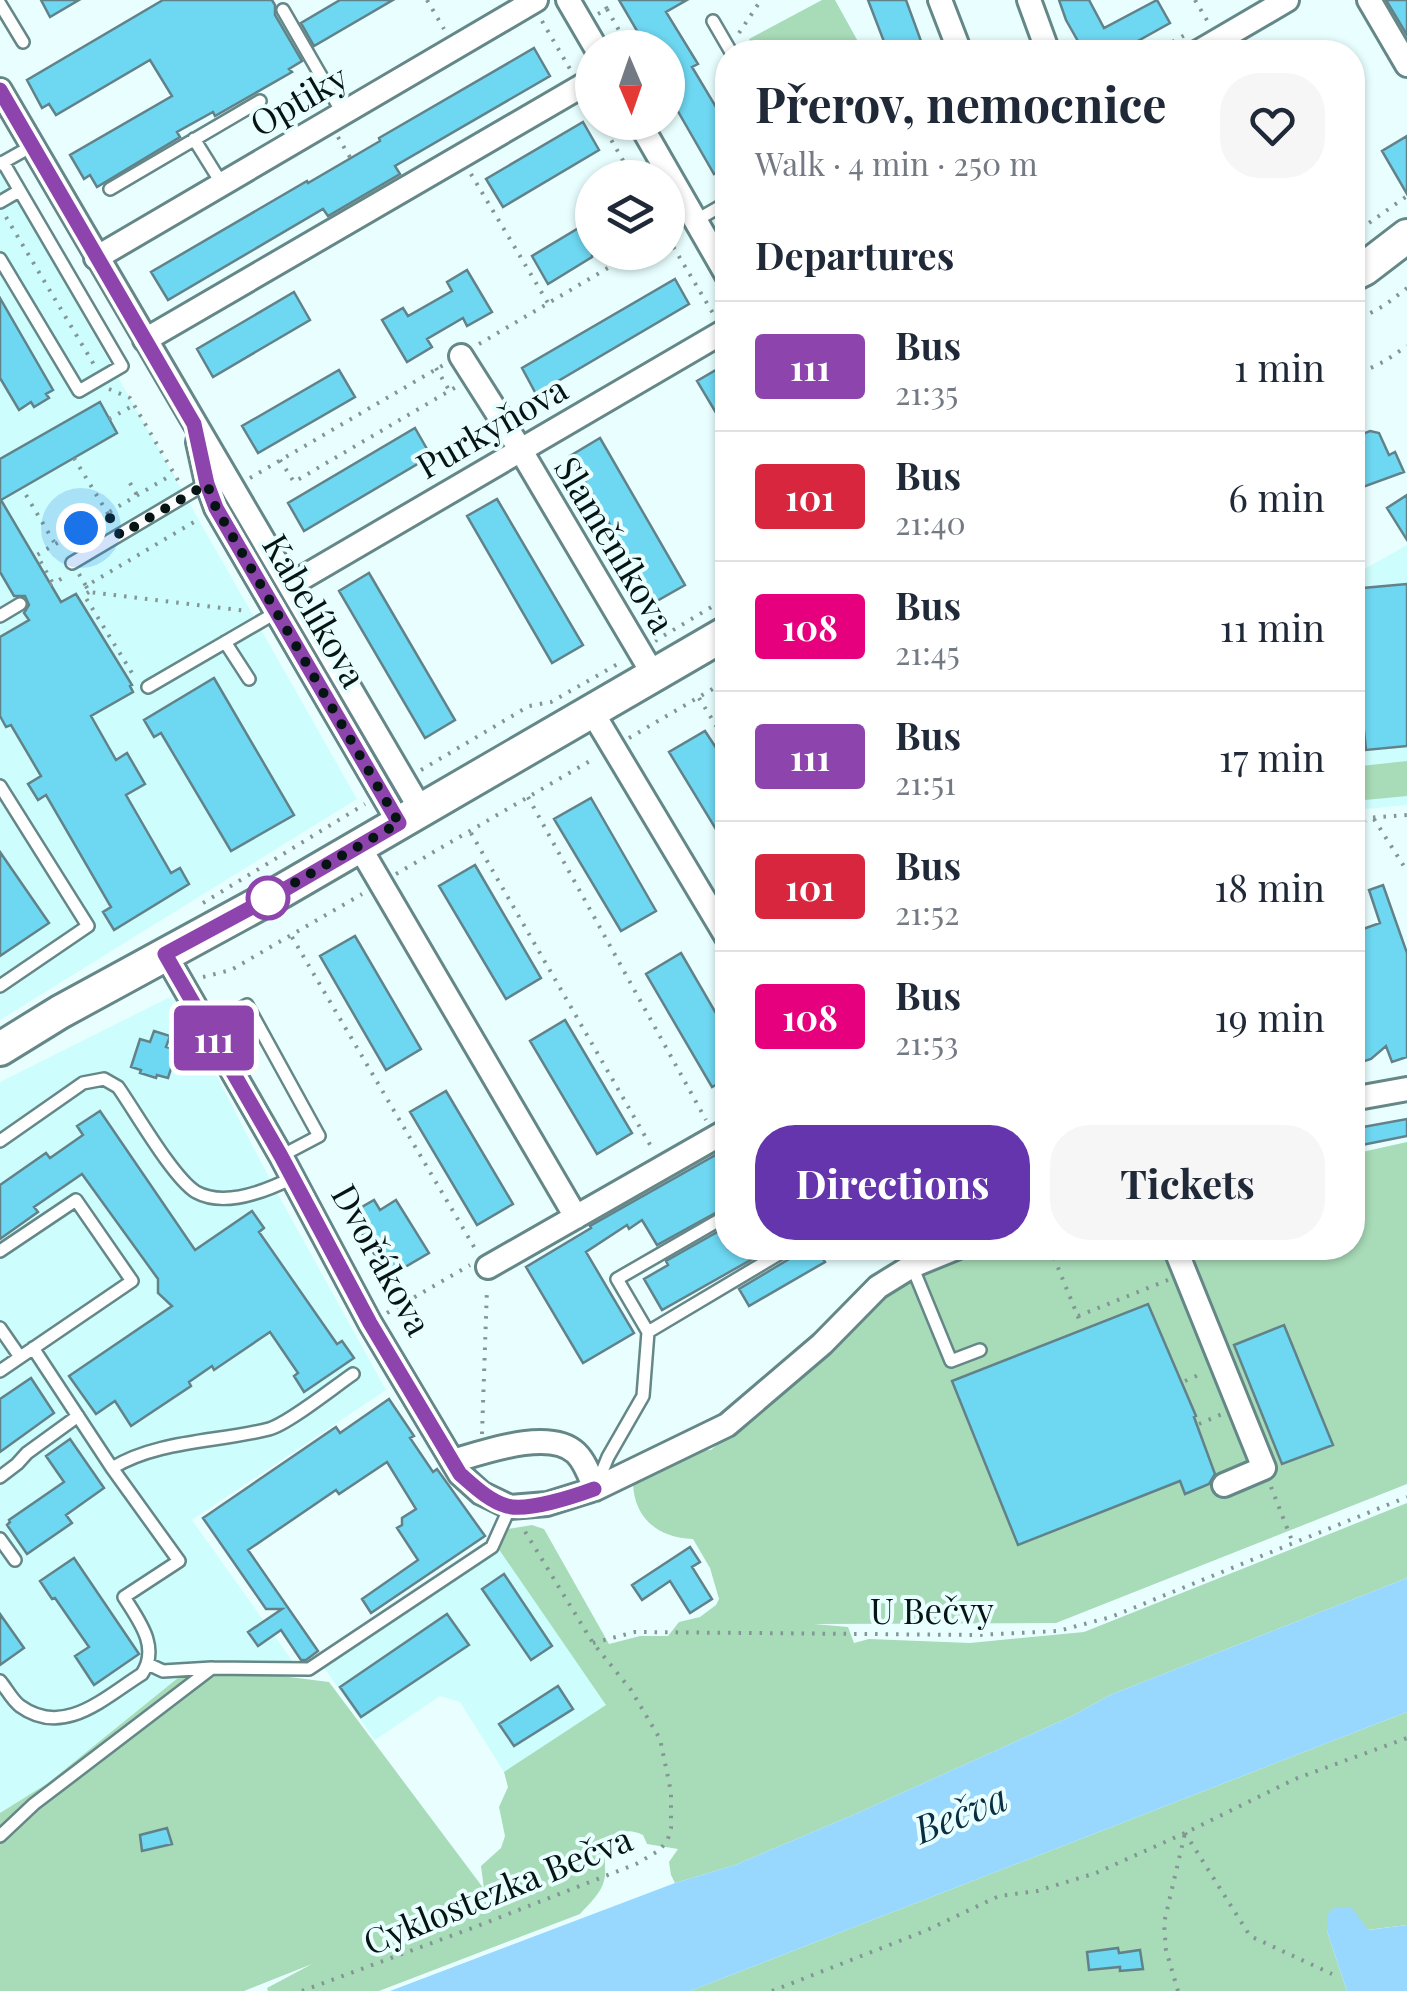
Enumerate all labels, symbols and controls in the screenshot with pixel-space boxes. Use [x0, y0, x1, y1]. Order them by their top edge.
north arrow [575, 30, 685, 140]
map controls [575, 30, 685, 270]
street label: Optiky [240, 52, 356, 146]
text: Přerov, nemocnice [755, 71, 1167, 135]
button: heart [1220, 73, 1325, 178]
text: Walk · 4 min · 250 m [755, 141, 1038, 184]
button: layers [575, 160, 685, 270]
text: Departures [755, 229, 954, 280]
text: Bus [895, 319, 961, 370]
text: 1 min [1234, 341, 1325, 392]
text: 111 [790, 343, 830, 390]
street label: Purkyňova [407, 364, 575, 488]
text: 21:35 [895, 370, 958, 413]
street label: Slaměníkova [545, 447, 687, 641]
text: Bus [895, 449, 961, 500]
text: 6 min [1228, 471, 1325, 522]
text: 101 [785, 473, 835, 520]
text: 21:40 [895, 500, 966, 543]
your location [56, 503, 106, 553]
street label: Kabelíkova [253, 525, 379, 696]
text: Bus [895, 579, 961, 630]
text: 11 min [1220, 601, 1325, 652]
text: 108 [782, 603, 838, 650]
text: 21:45 [895, 630, 960, 673]
text: Bus [895, 709, 961, 760]
text: 17 min [1219, 731, 1325, 782]
text: 111 [790, 733, 830, 780]
text: 21:51 [895, 760, 956, 803]
text: Bus [895, 839, 961, 890]
text: 18 min [1214, 861, 1325, 912]
text: 101 [785, 863, 835, 910]
unlabelled marker [247, 877, 289, 919]
text: 21:52 [895, 890, 959, 933]
text: Bus [895, 969, 961, 1020]
text: 19 min [1215, 991, 1325, 1042]
text: 108 [782, 993, 838, 1040]
line badge: 111 [156, 1006, 272, 1070]
text: 111 [194, 1015, 234, 1062]
text: 21:53 [895, 1020, 958, 1063]
button: Directions [755, 1125, 1030, 1240]
button: Tickets [1050, 1125, 1325, 1240]
street label: Dvořákova [322, 1175, 444, 1343]
street label: U Bečvy [870, 1586, 994, 1633]
water label: Bečva [904, 1770, 1014, 1855]
street label: Cyklostezka Bečva [356, 1813, 639, 1964]

